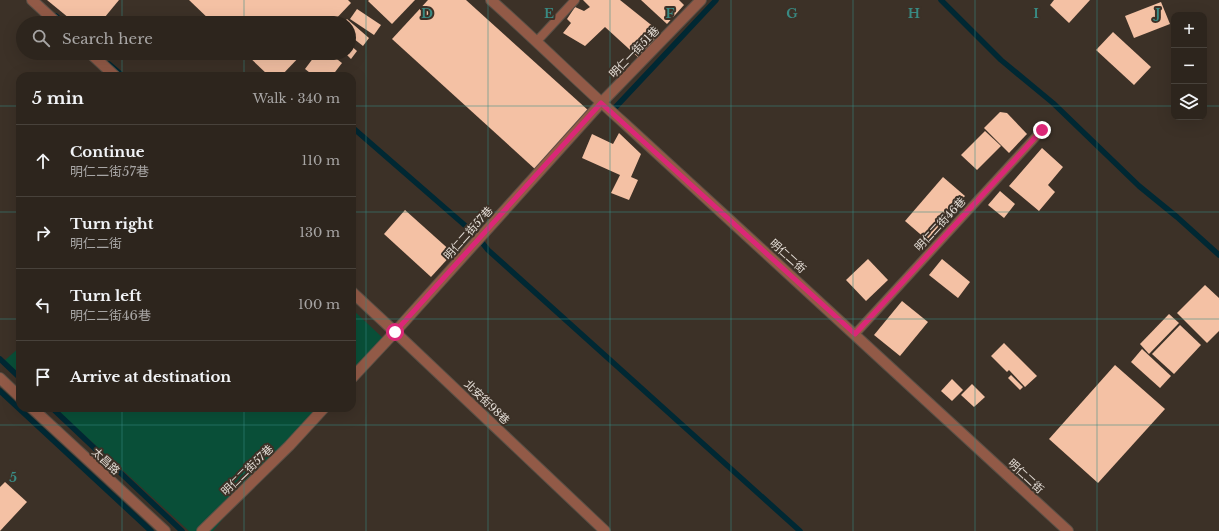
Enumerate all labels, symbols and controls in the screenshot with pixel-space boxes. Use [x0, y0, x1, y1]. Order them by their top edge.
text: D [421, 5, 433, 22]
text: E [544, 5, 554, 22]
text: F [666, 5, 675, 22]
text: G [786, 5, 798, 22]
text: H [908, 5, 920, 22]
text: I [1033, 5, 1039, 22]
text: J [1152, 5, 1161, 22]
map controls [1171, 12, 1207, 120]
button: + [1171, 12, 1207, 48]
search box [16, 16, 356, 60]
street label: 明仁一街51巷 [606, 23, 662, 81]
icon: search [30, 27, 52, 49]
text: Search here [62, 29, 153, 48]
button: − [1171, 48, 1207, 84]
button: layers [1171, 84, 1207, 120]
text: 5 min [32, 88, 84, 109]
text: Walk · 340 m [253, 90, 340, 107]
route end [1033, 121, 1051, 139]
text: Continue [70, 142, 145, 161]
icon: ahead [32, 150, 54, 172]
text: 110 m [301, 152, 340, 169]
text: 明仁二街57巷 [70, 163, 149, 180]
street label: 明仁二街46巷 [912, 194, 968, 254]
street label: 明仁二街57巷 [440, 204, 496, 262]
text: Turn right [70, 214, 153, 233]
icon: right [32, 222, 54, 244]
text: 130 m [299, 224, 340, 241]
text: 明仁二街 [70, 235, 122, 252]
street label: 明仁二街 [767, 236, 809, 276]
text: Turn left [70, 286, 141, 305]
icon: left [32, 294, 54, 316]
text: 100 m [298, 296, 340, 313]
text: 明仁二街46巷 [70, 307, 151, 324]
route start [386, 323, 404, 341]
icon: arrive [32, 366, 54, 388]
text: Arrive at destination [70, 367, 231, 386]
street label: 北安街98巷 [461, 377, 513, 427]
street label: 明仁二街57巷 [218, 442, 276, 498]
street label: 太昌路 [89, 445, 123, 477]
street label: 明仁二街 [1005, 456, 1047, 496]
text: 5 [9, 469, 17, 486]

